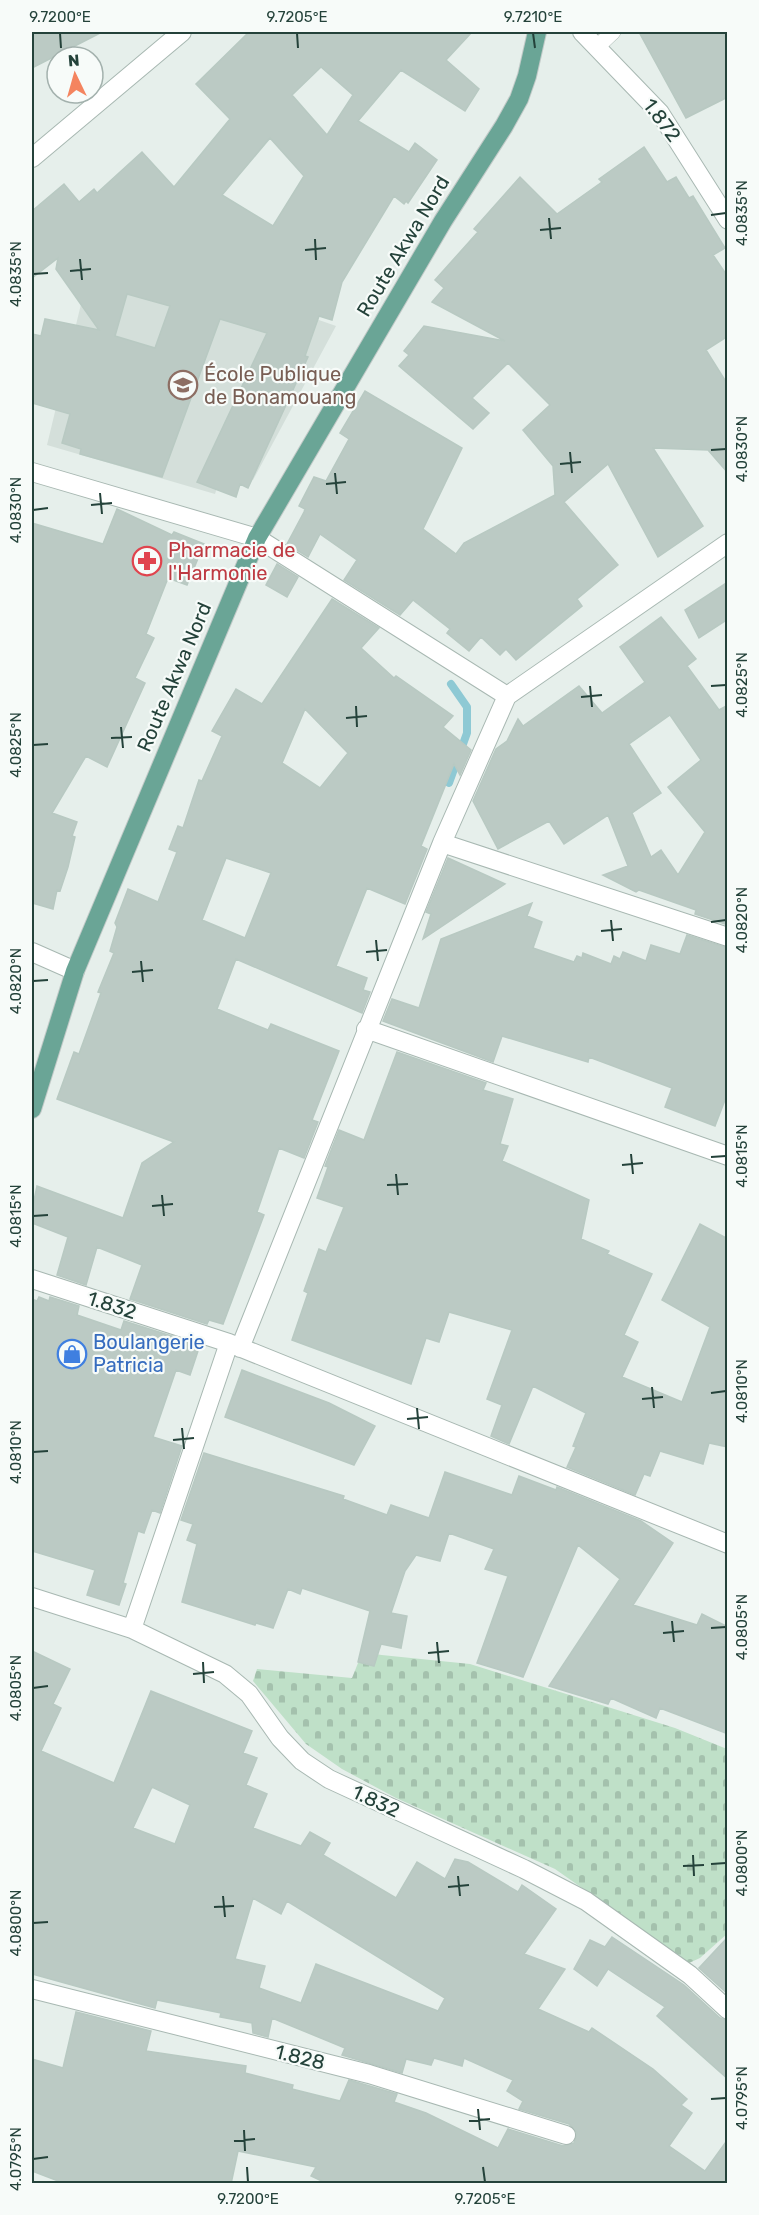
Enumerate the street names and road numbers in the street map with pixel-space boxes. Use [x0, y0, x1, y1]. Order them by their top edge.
street label: 1.872 [638, 94, 686, 146]
street label: Route Akwa Nord [352, 171, 454, 321]
street label: Route Akwa Nord [132, 599, 216, 755]
street label: 1.832 [85, 1286, 139, 1324]
street label: 1.832 [348, 1780, 404, 1822]
street label: 1.828 [273, 2039, 327, 2075]

